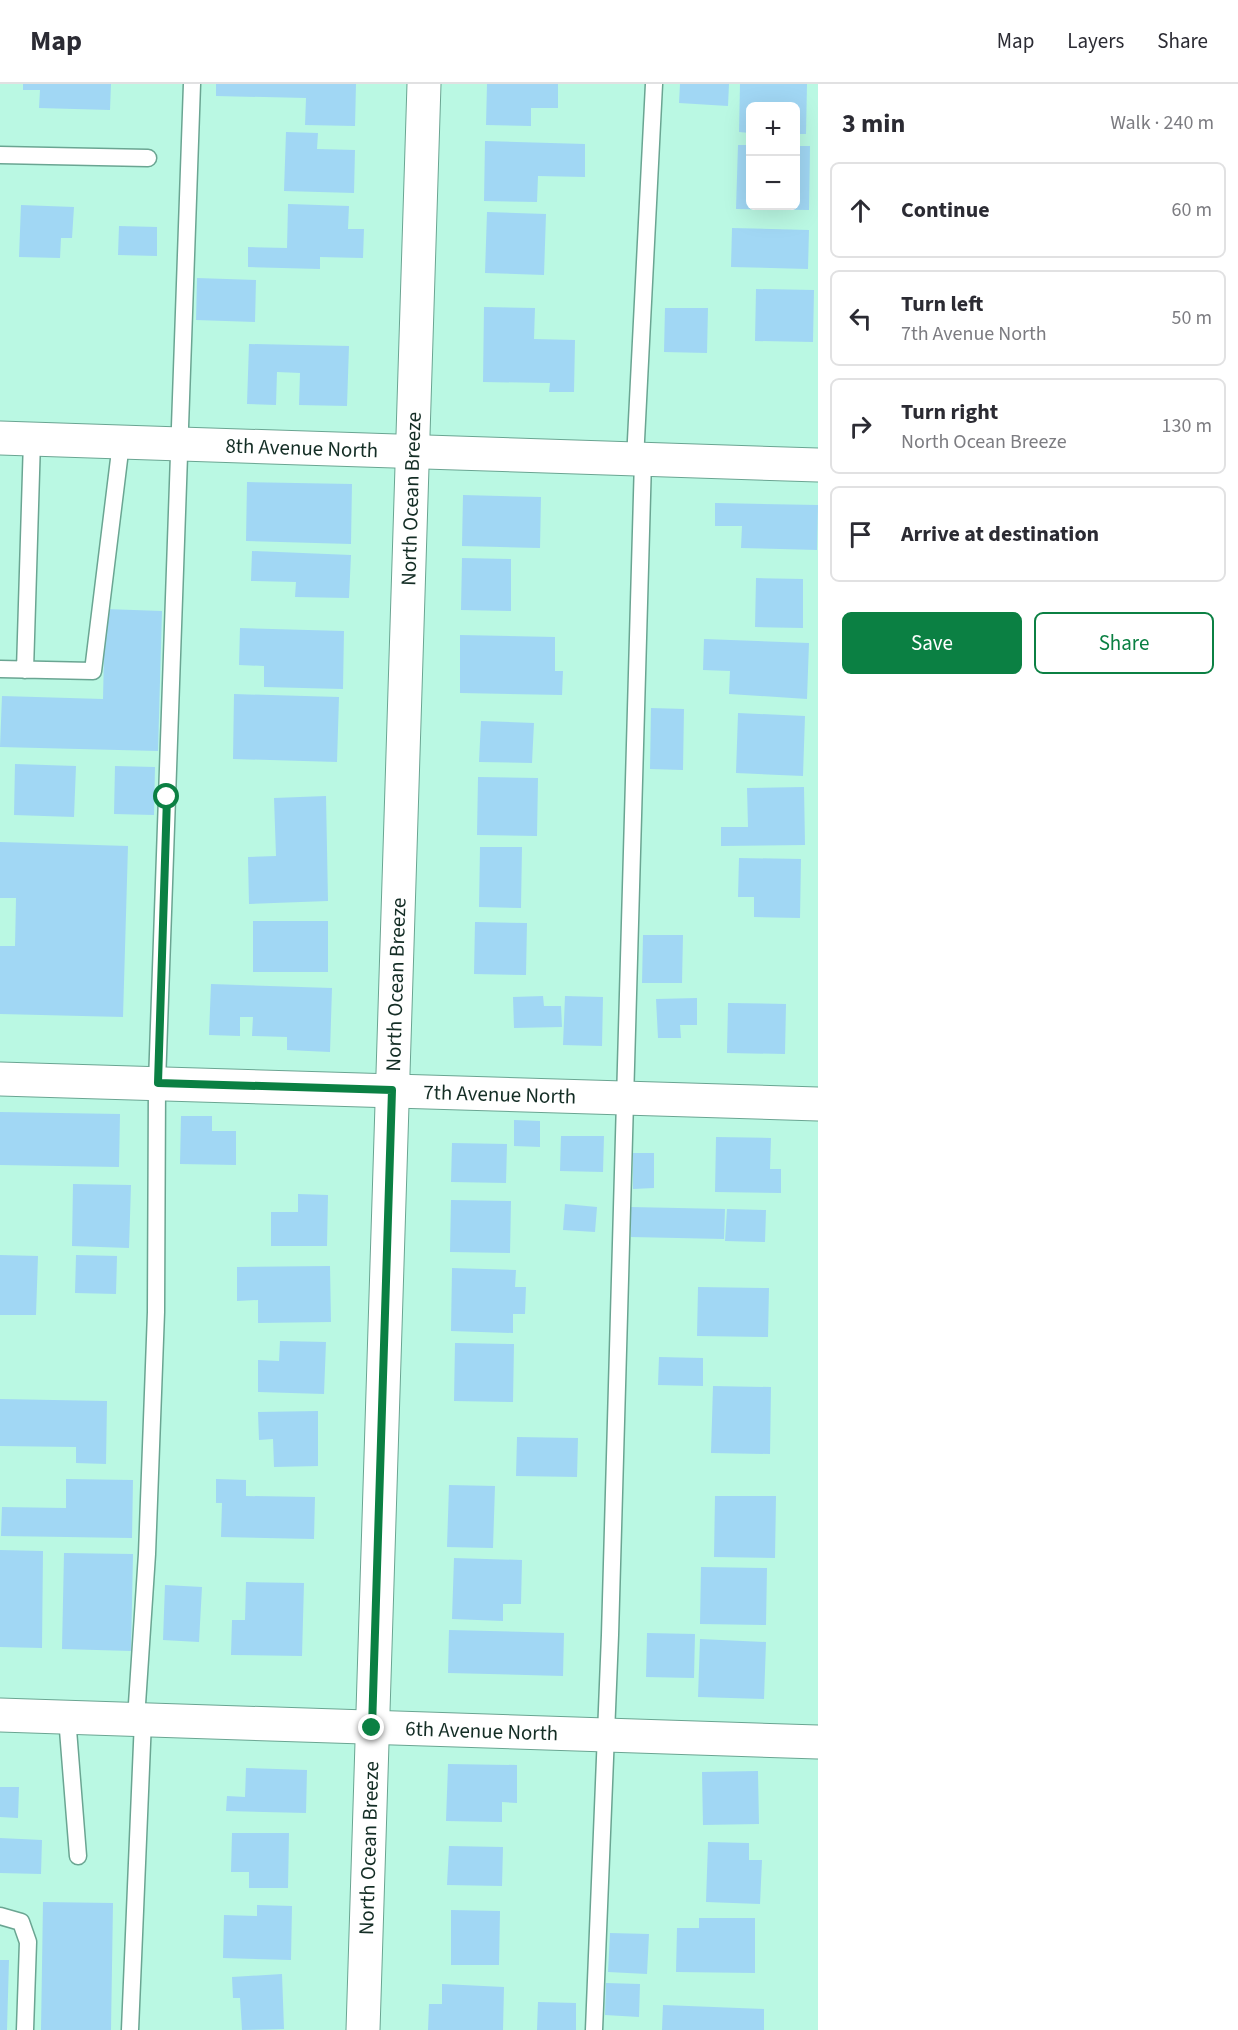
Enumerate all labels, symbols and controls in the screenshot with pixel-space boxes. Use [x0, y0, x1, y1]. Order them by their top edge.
text: Map [30, 21, 82, 61]
text: Map [997, 26, 1034, 56]
text: Layers [1067, 26, 1124, 56]
text: Share [1157, 26, 1208, 56]
map controls [746, 102, 800, 210]
button: + [746, 102, 800, 156]
text: 3 min [842, 105, 905, 142]
text: Walk · 240 m [1110, 109, 1214, 137]
button: − [746, 156, 800, 210]
icon: ahead [844, 194, 877, 227]
text: Continue [901, 194, 990, 226]
text: 60 m [1172, 196, 1212, 224]
text: Turn left [901, 288, 983, 320]
icon: left [844, 302, 877, 335]
text: 50 m [1172, 304, 1212, 332]
text: 7th Avenue North [901, 320, 1047, 348]
text: Turn right [901, 396, 998, 428]
icon: right [844, 410, 877, 443]
street label: North Ocean Breeze [393, 411, 429, 586]
text: 130 m [1162, 412, 1212, 440]
text: North Ocean Breeze [901, 428, 1067, 456]
street label: 8th Avenue North [225, 430, 379, 465]
icon: arrive [844, 518, 877, 551]
text: Arrive at destination [901, 518, 1099, 550]
button: Save [842, 612, 1022, 674]
button: Share [1034, 612, 1214, 674]
route start [153, 783, 179, 809]
street label: North Ocean Breeze [378, 897, 413, 1072]
street label: 7th Avenue North [423, 1077, 577, 1112]
street label: 6th Avenue North [405, 1713, 559, 1748]
route end [358, 1714, 384, 1740]
street label: North Ocean Breeze [351, 1761, 386, 1936]

